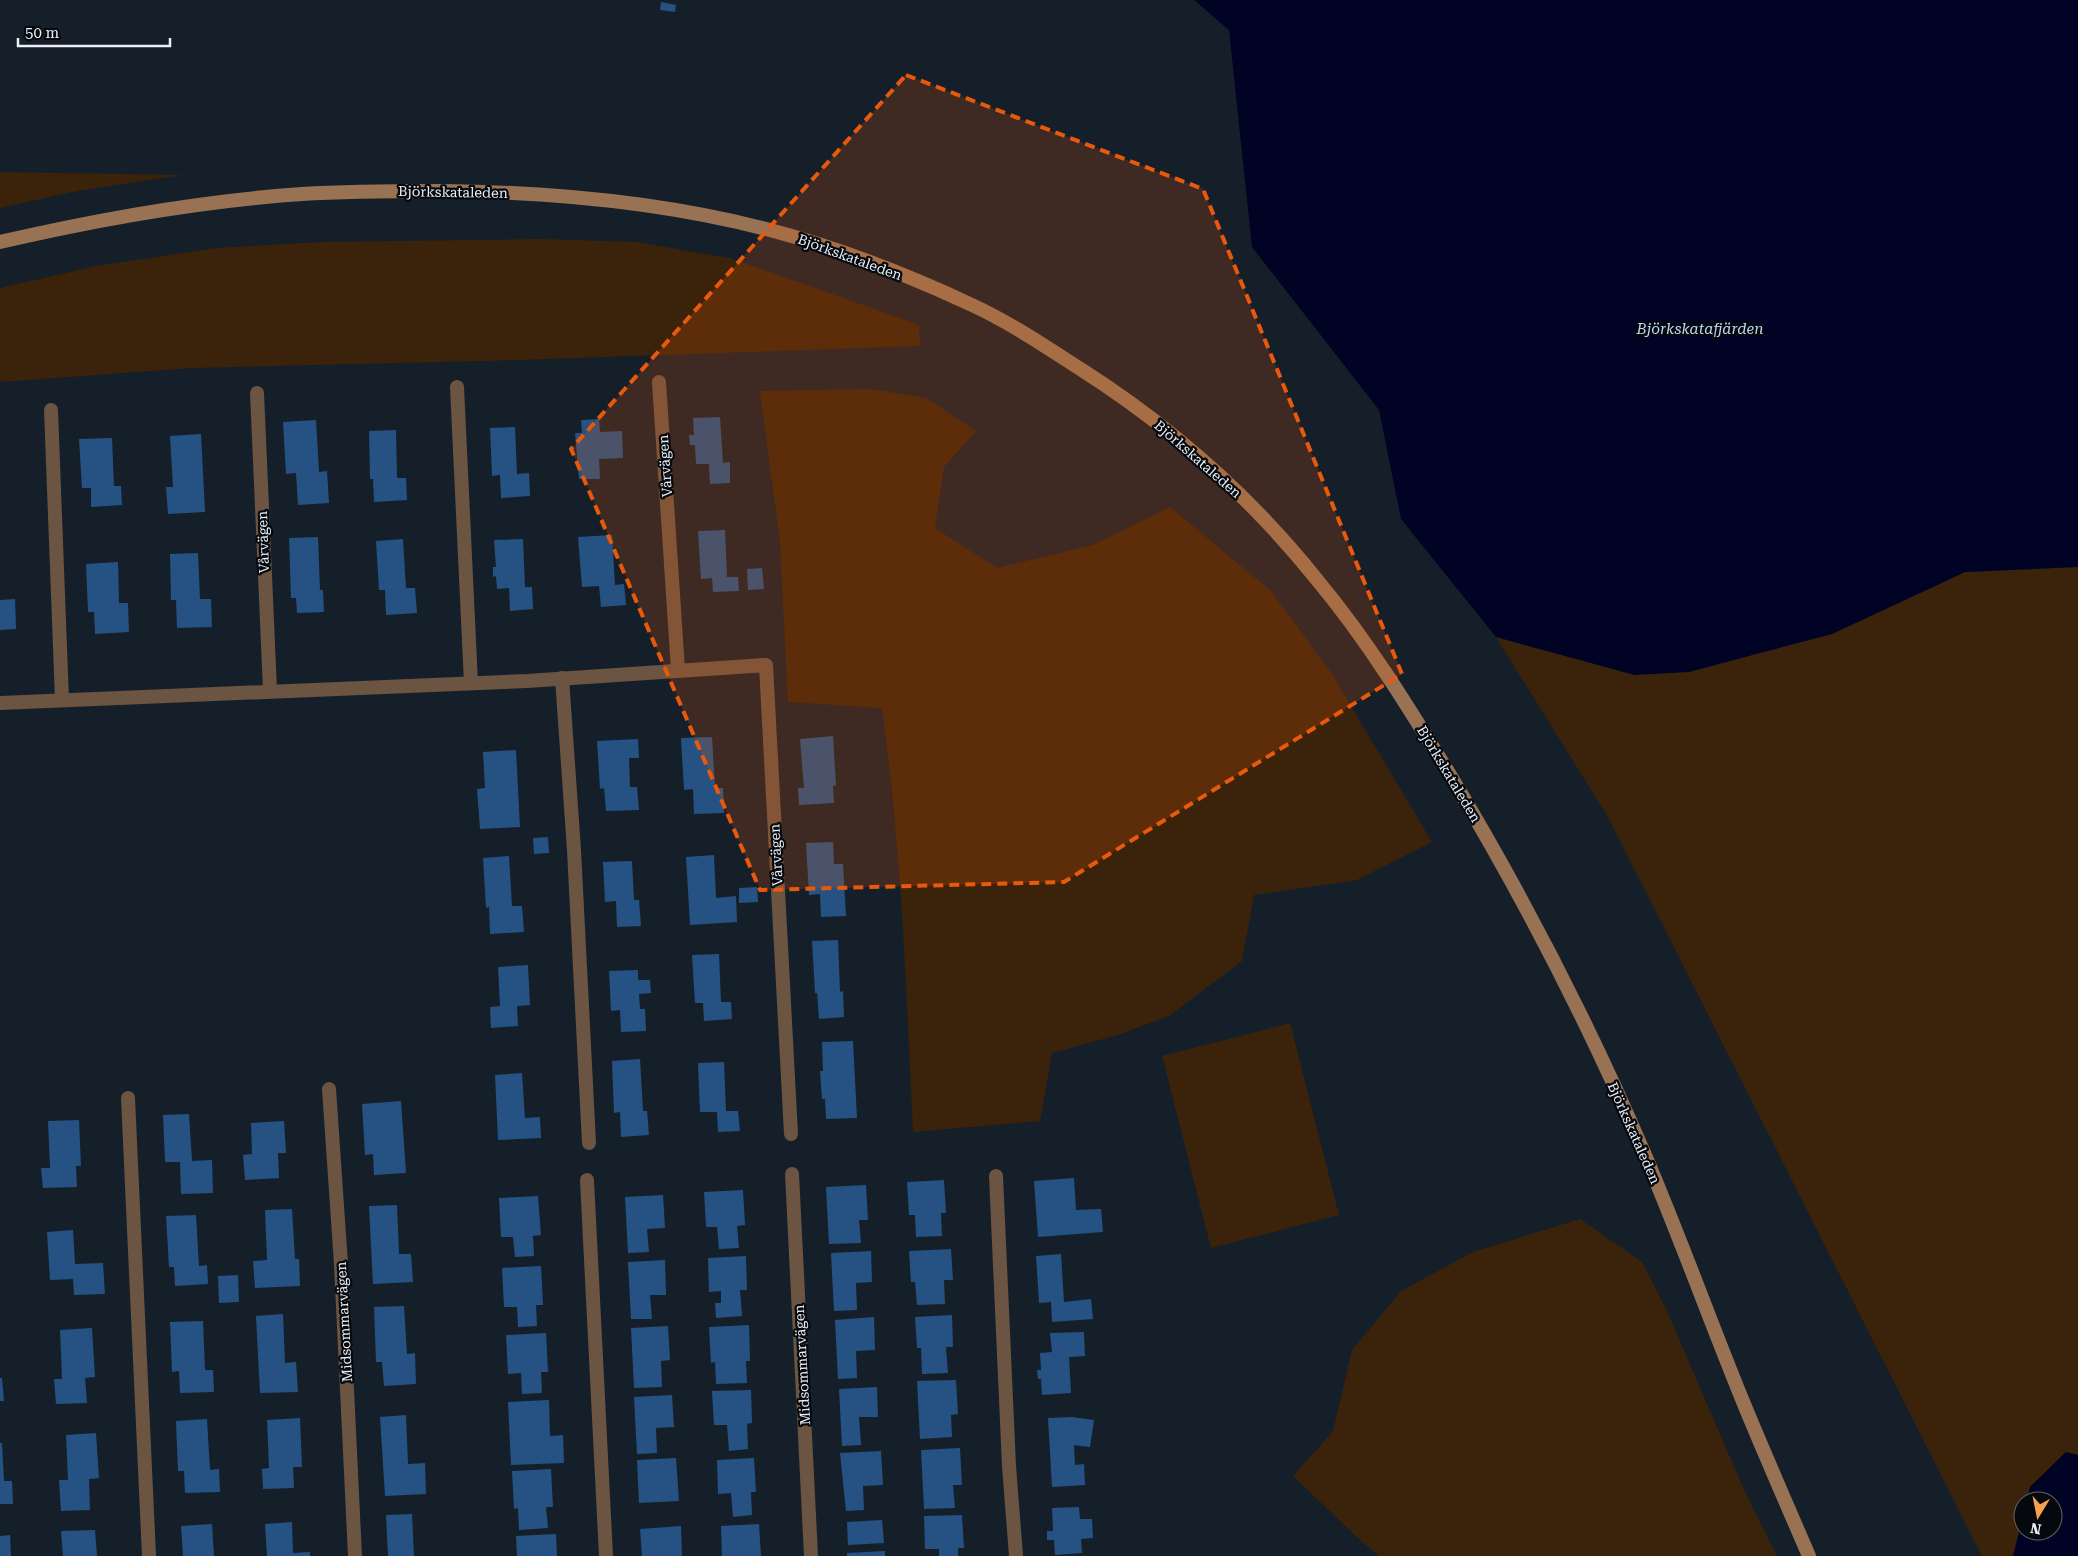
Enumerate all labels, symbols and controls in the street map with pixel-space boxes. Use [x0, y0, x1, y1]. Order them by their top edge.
scale bar [18, 15, 170, 47]
text: 50 m [25, 24, 60, 42]
street label: Björkskataleden [398, 183, 508, 201]
street label: Björkskataleden [796, 231, 904, 283]
water label: Björkskatafjärden [1636, 320, 1763, 338]
street label: Björkskataleden [1151, 417, 1245, 501]
street label: Vårvägen [655, 434, 675, 498]
street label: Vårvägen [254, 511, 272, 573]
street label: Björkskataleden [1414, 723, 1484, 825]
street label: Vårvägen [766, 824, 786, 886]
street label: Björkskataleden [1604, 1080, 1664, 1186]
street label: Midsommarvägen [333, 1261, 355, 1383]
street label: Midsommarvägen [791, 1304, 813, 1426]
north arrow [2013, 1491, 2063, 1541]
text: N [2029, 1520, 2042, 1538]

